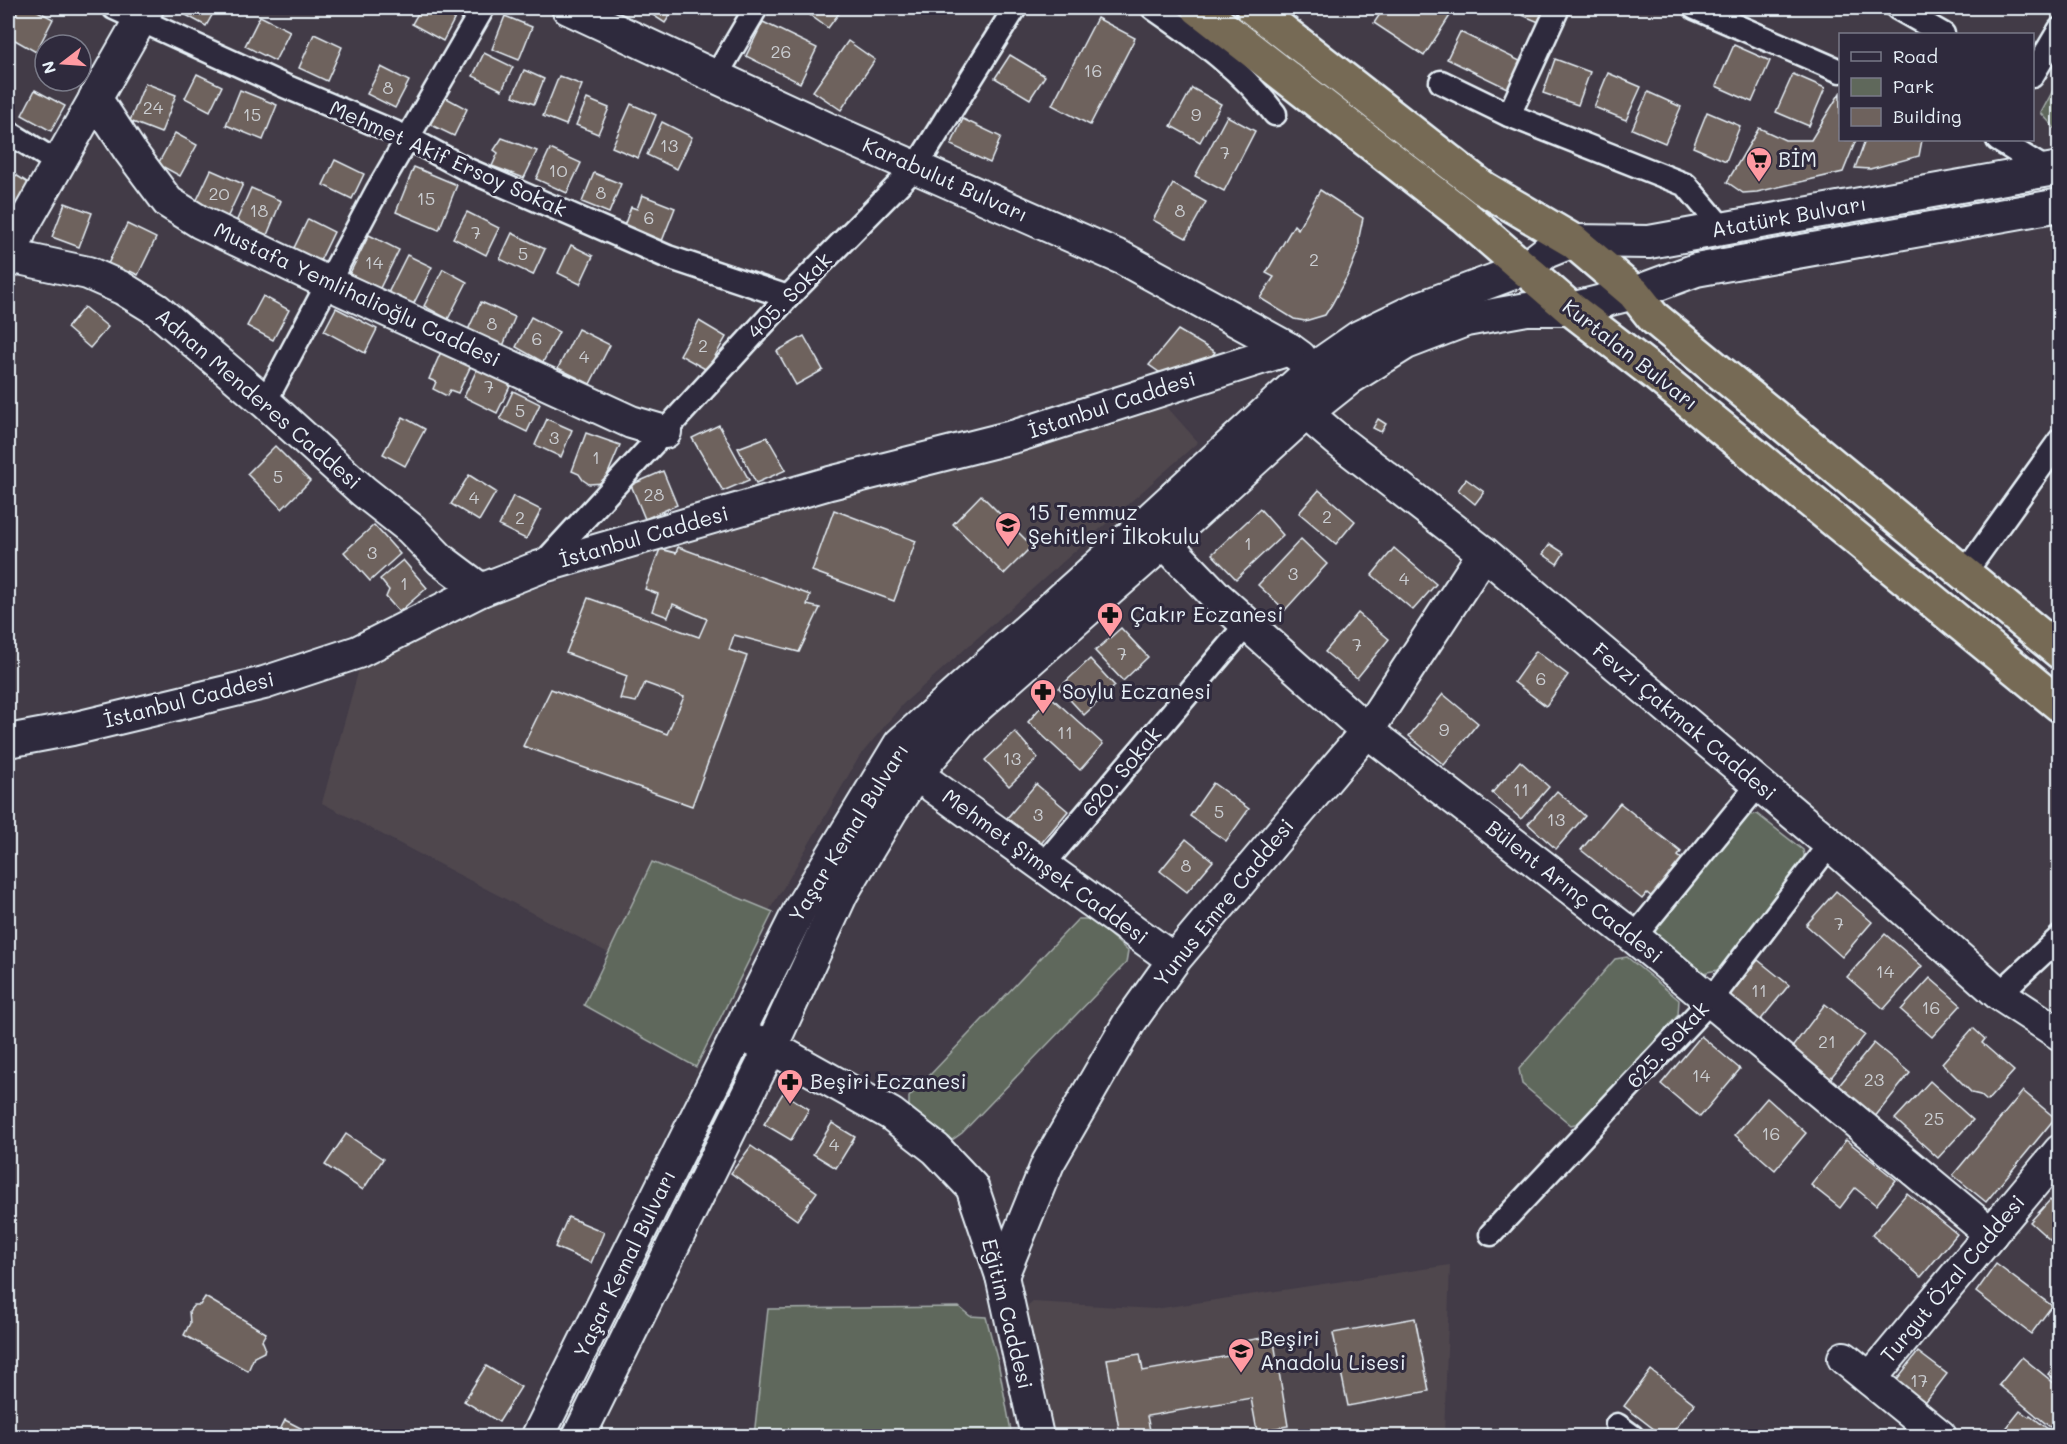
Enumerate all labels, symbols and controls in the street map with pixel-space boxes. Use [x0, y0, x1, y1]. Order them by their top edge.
north arrow [33, 33, 93, 93]
legend [1839, 33, 2034, 141]
house number: 26 [771, 39, 791, 63]
text: Road [1893, 44, 1938, 68]
house number: 16 [1084, 58, 1102, 82]
text: N [36, 59, 60, 76]
text: Park [1893, 74, 1934, 98]
house number: 8 [383, 75, 394, 99]
street label: Mehmet Akif Ersoy Sokak [326, 93, 571, 222]
house number: 24 [143, 95, 164, 119]
house number: 15 [243, 102, 261, 126]
house number: 9 [1191, 102, 1202, 126]
text: Building [1893, 104, 1961, 128]
street label: Karabulut Bulvarı [859, 130, 1032, 227]
house number: 13 [660, 133, 678, 157]
house number: 7 [1220, 140, 1230, 164]
supermarket icon: BİM [1744, 145, 1774, 183]
place label: BİM [1778, 145, 1817, 172]
house number: 10 [548, 158, 568, 182]
house number: 8 [596, 180, 607, 204]
house number: 20 [208, 181, 230, 205]
house number: 15 [417, 186, 435, 210]
street label: Atatürk Bulvarı [1709, 189, 1868, 242]
house number: 18 [250, 198, 269, 222]
house number: 8 [1175, 198, 1186, 222]
house number: 6 [644, 205, 654, 229]
street label: Mustafa Yemlihalioğlu Caddesi [210, 215, 505, 372]
house number: 7 [471, 220, 481, 244]
house number: 5 [518, 241, 528, 265]
street label: 405. Sokak [741, 246, 837, 344]
house number: 2 [1309, 247, 1319, 271]
house number: 14 [365, 250, 384, 274]
street label: Kurtalan Bulvarı [1558, 292, 1704, 415]
street label: Adnan Menderes Caddesi [151, 301, 367, 494]
house number: 8 [487, 311, 498, 335]
house number: 6 [532, 326, 542, 350]
house number: 2 [698, 333, 708, 357]
house number: 4 [579, 344, 590, 368]
street label: İstanbul Caddesi [1024, 364, 1199, 443]
house number: 7 [484, 374, 494, 398]
house number: 5 [515, 398, 525, 422]
house number: 3 [549, 425, 559, 449]
house number: 1 [592, 445, 600, 469]
house number: 5 [273, 464, 283, 488]
house number: 28 [644, 482, 665, 506]
house number: 4 [469, 485, 480, 509]
place label: 15 Temmuz Şehitleri İlkokulu [1028, 498, 1200, 549]
street label: İstanbul Caddesi [556, 499, 731, 573]
house number: 2 [1322, 504, 1332, 528]
house number: 2 [515, 505, 525, 529]
school or university icon: 15 Temmuz Şehitleri İlkokulu [993, 510, 1023, 548]
house number: 1 [1244, 531, 1252, 555]
house number: 3 [367, 540, 377, 564]
house number: 3 [1288, 561, 1298, 585]
house number: 4 [1399, 566, 1410, 590]
house number: 1 [400, 571, 408, 595]
pharmacy icon: Çakır Eczanesi [1095, 600, 1125, 638]
place label: Çakır Eczanesi [1130, 600, 1284, 627]
house number: 7 [1352, 632, 1362, 656]
street label: Fevzi Çakmak Caddesi [1587, 636, 1782, 806]
house number: 7 [1117, 641, 1127, 665]
street label: İstanbul Caddesi [101, 664, 277, 733]
house number: 6 [1536, 666, 1546, 690]
pharmacy icon: Soylu Eczanesi [1028, 677, 1058, 715]
place label: Soylu Eczanesi [1062, 677, 1211, 704]
house number: 9 [1439, 717, 1450, 741]
house number: 11 [1057, 720, 1073, 744]
street label: 620. Sokak [1075, 720, 1167, 822]
street label: Yaşar Kemal Bulvarı [782, 738, 914, 927]
house number: 13 [1003, 746, 1021, 770]
house number: 11 [1513, 777, 1529, 801]
street label: Mehmet Şimşek Caddesi [938, 782, 1154, 950]
house number: 5 [1214, 799, 1224, 823]
house number: 3 [1033, 802, 1043, 826]
house number: 13 [1547, 807, 1565, 831]
street label: Yunus Emre Caddesi [1147, 812, 1299, 992]
street label: Bülent Arınç Caddesi [1481, 813, 1669, 968]
house number: 8 [1181, 853, 1192, 877]
house number: 7 [1834, 911, 1844, 935]
house number: 14 [1876, 959, 1895, 983]
house number: 11 [1751, 978, 1767, 1002]
street label: 625. Sokak [1620, 995, 1714, 1093]
house number: 16 [1922, 995, 1940, 1019]
house number: 21 [1818, 1029, 1836, 1053]
house number: 14 [1692, 1063, 1711, 1087]
pharmacy icon: Beşiri Eczanesi [775, 1067, 805, 1105]
place label: Beşiri Eczanesi [810, 1067, 967, 1094]
house number: 23 [1864, 1067, 1884, 1091]
house number: 25 [1924, 1106, 1944, 1130]
house number: 16 [1762, 1121, 1780, 1145]
house number: 4 [829, 1132, 840, 1156]
street label: Yaşar Kemal Bulvarı [566, 1165, 681, 1362]
street label: Turgut Özal Caddesi [1874, 1189, 2030, 1368]
street label: Eğitim Caddesi [977, 1236, 1040, 1392]
place label: Beşiri Anadolu Lisesi [1260, 1324, 1406, 1375]
school or university icon: Beşiri Anadolu Lisesi [1226, 1336, 1256, 1374]
house number: 17 [1910, 1368, 1928, 1392]

